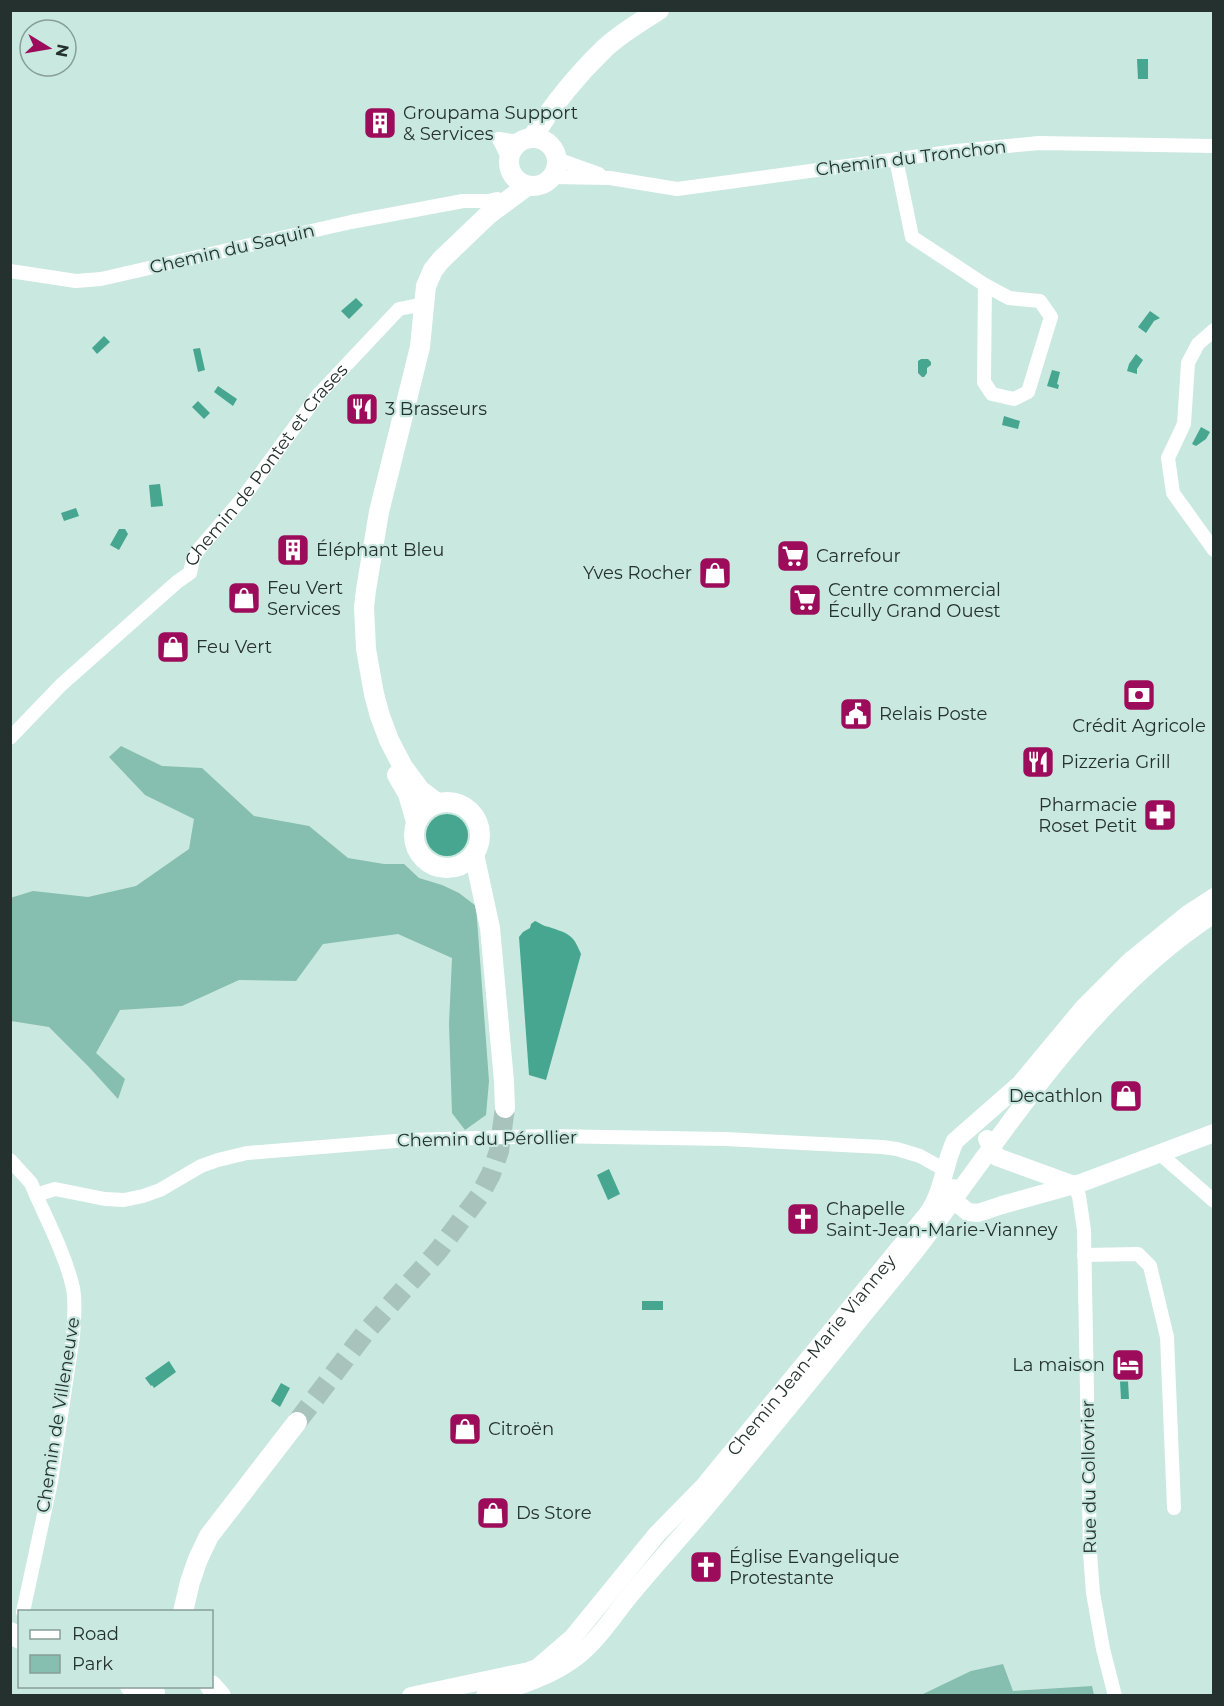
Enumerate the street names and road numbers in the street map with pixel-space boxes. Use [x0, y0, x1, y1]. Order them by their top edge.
street label: Chemin du Tronchon [814, 135, 1008, 181]
street label: Chemin du Saquin [147, 219, 317, 279]
street label: Chemin de Pontet et Crases [181, 359, 353, 568]
street label: Chemin du Pérollier [397, 1126, 577, 1152]
street label: Chemin Jean-Marie Vianney [722, 1250, 901, 1460]
street label: Chemin de Villeneuve [32, 1316, 84, 1514]
street label: Rue du Collovrier [1077, 1400, 1101, 1554]

